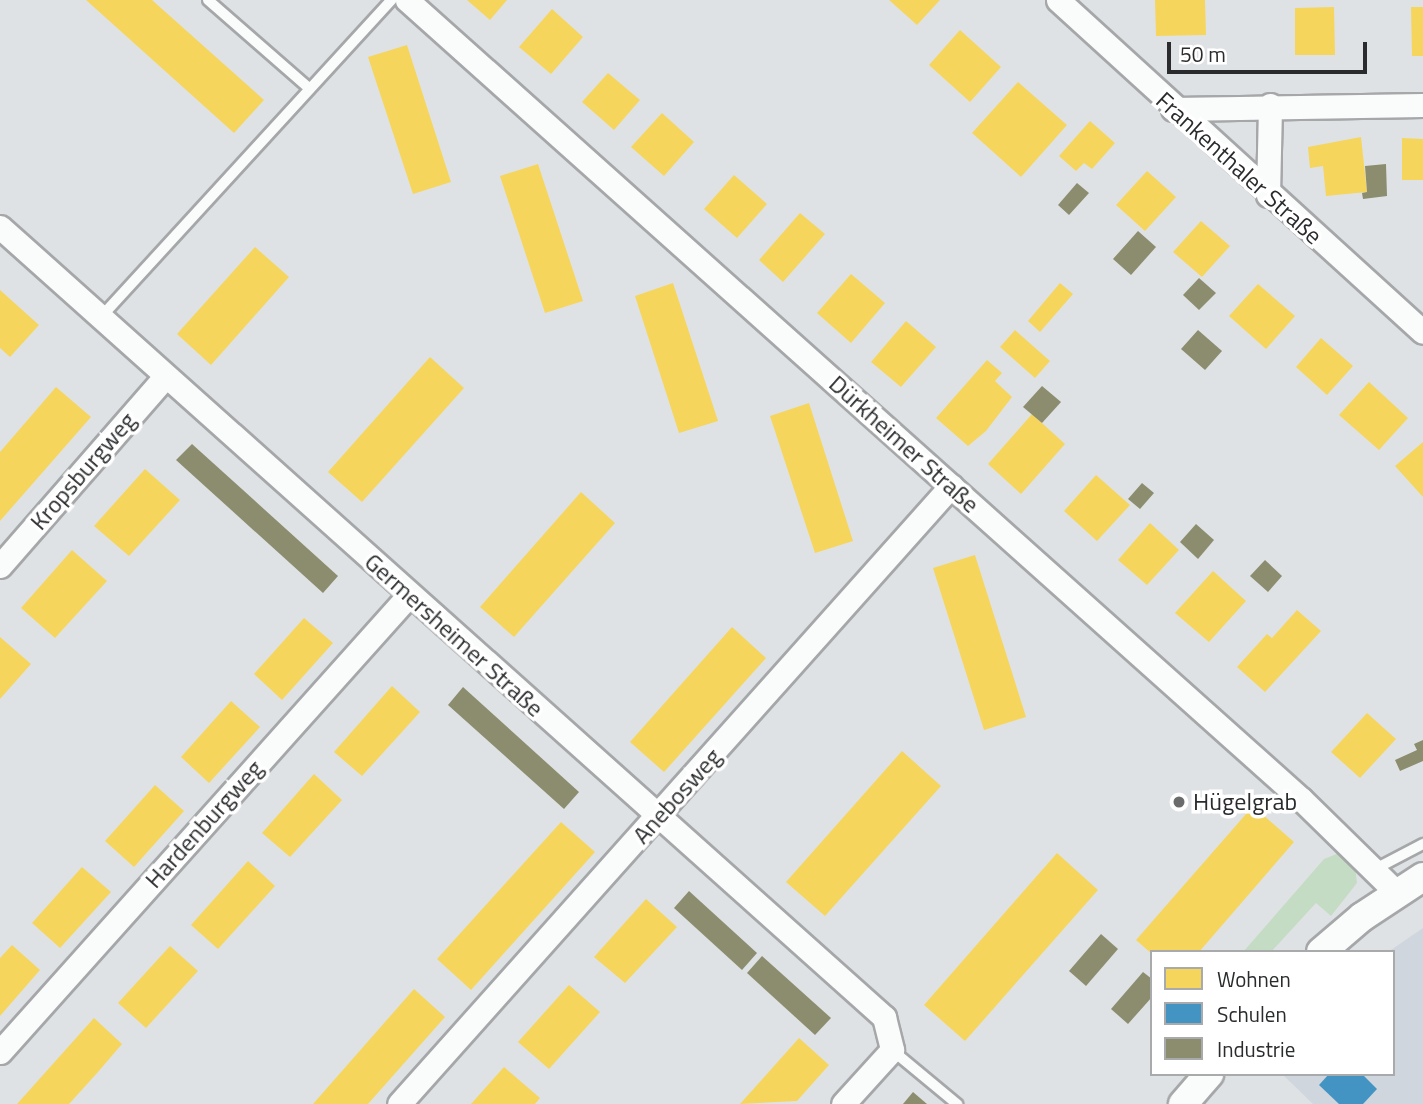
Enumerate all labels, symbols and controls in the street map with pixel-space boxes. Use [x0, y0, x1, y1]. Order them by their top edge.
scale bar [1171, 28, 1370, 72]
text: 50 m [1180, 38, 1226, 70]
street label: Frankenthaler Straße [1150, 86, 1328, 250]
street label: Dürkheimer Straße [823, 369, 985, 519]
street label: Kropsburgweg [24, 406, 142, 536]
street label: Germersheimer Straße [359, 547, 549, 723]
street label: Anebosweg [627, 742, 727, 850]
street label: Hardenburgweg [139, 754, 269, 894]
place label: Hügelgrab [1193, 788, 1297, 816]
marker: Hügelgrab [1171, 794, 1187, 810]
legend [1150, 950, 1395, 1076]
text: Wohnen [1217, 963, 1291, 995]
text: Schulen [1217, 998, 1287, 1030]
text: Industrie [1217, 1033, 1295, 1065]

